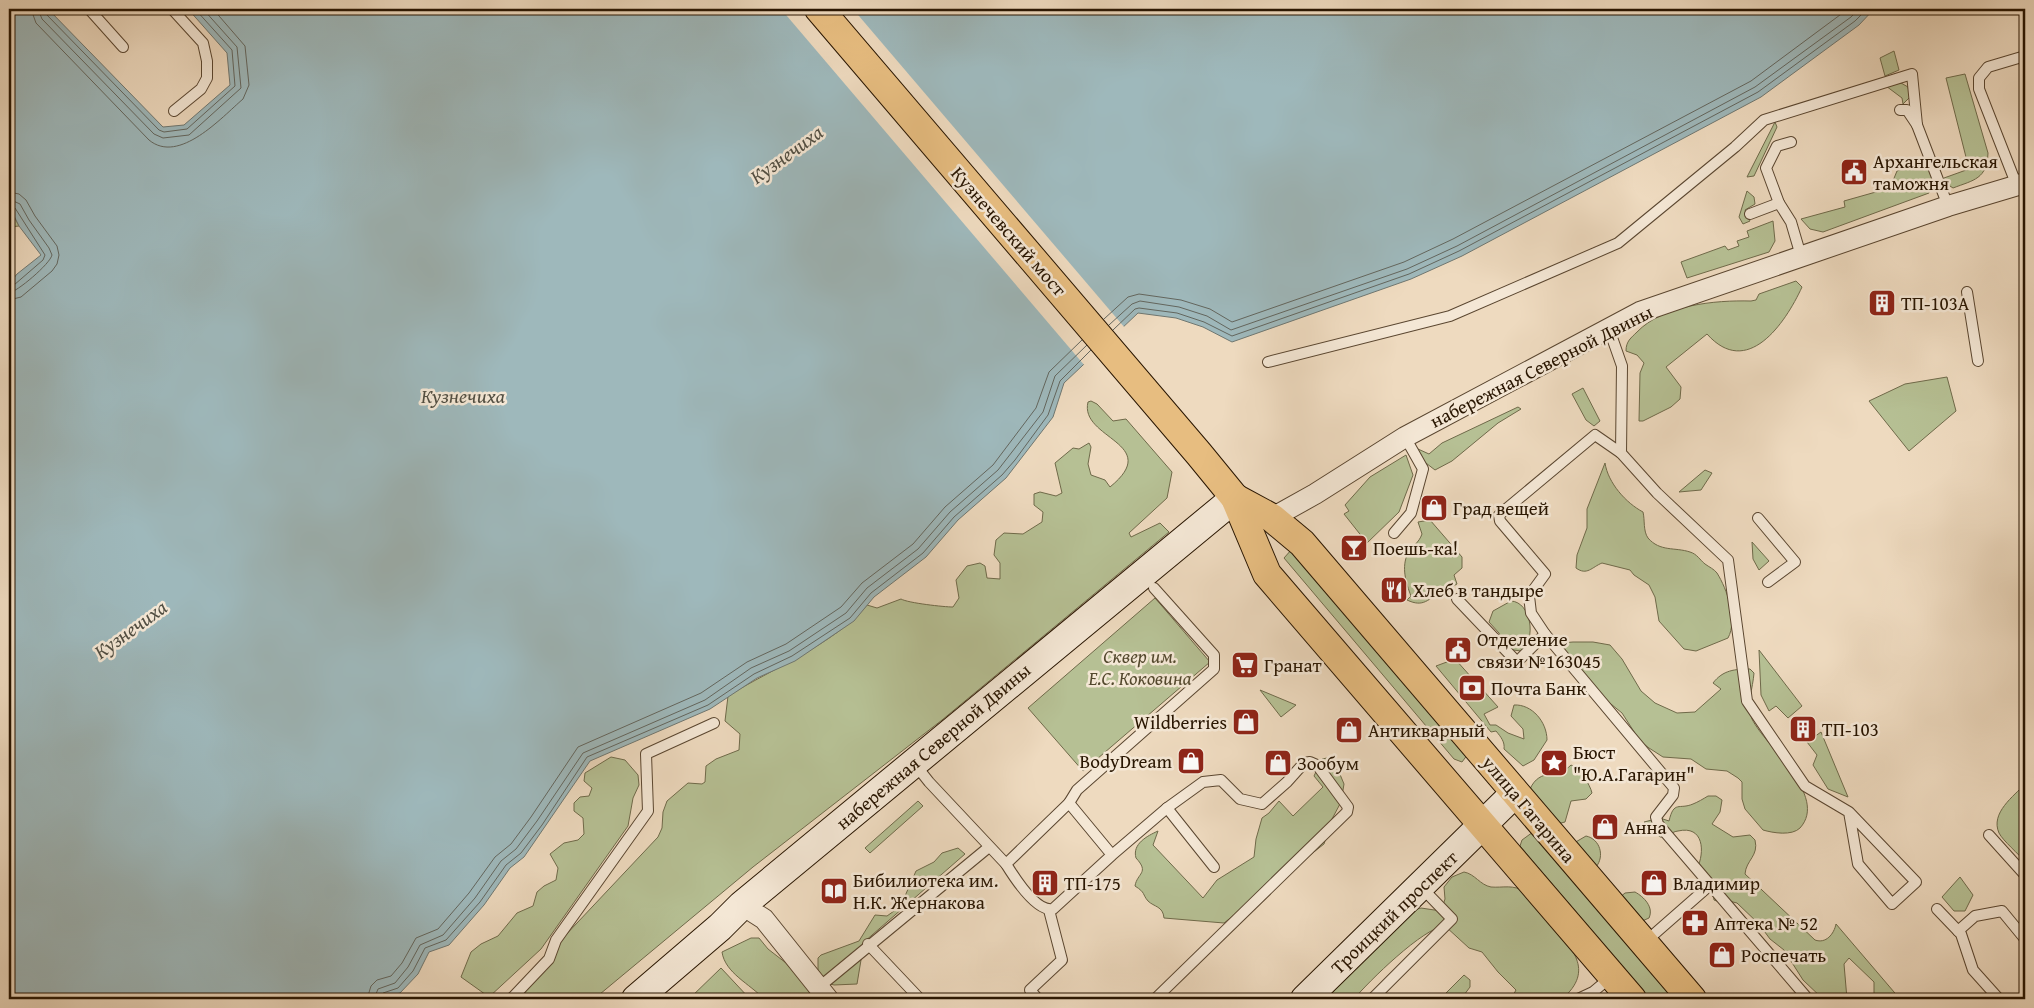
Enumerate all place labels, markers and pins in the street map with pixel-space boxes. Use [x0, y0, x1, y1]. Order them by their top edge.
place label: Архангельская таможня [1873, 147, 1998, 197]
public building icon: Архангельская таможня [1839, 157, 1869, 187]
building icon: ТП-103А [1867, 288, 1897, 318]
place label: ТП-103А [1901, 289, 1970, 317]
shop icon: Град вещей [1419, 493, 1449, 523]
place label: Град вещей [1453, 494, 1549, 522]
bar icon: Поешь-ка! [1339, 533, 1369, 563]
place label: Поешь-ка! [1373, 534, 1458, 562]
restaurant icon: Хлеб в тандыре [1379, 575, 1409, 605]
place label: Хлеб в тандыре [1413, 576, 1544, 604]
place label: Отделение связи №163045 [1477, 625, 1601, 675]
public building icon: Отделение связи №163045 [1443, 635, 1473, 665]
supermarket icon: Гранат [1230, 650, 1260, 680]
place label: Гранат [1264, 651, 1323, 679]
bank icon: Почта Банк [1457, 673, 1487, 703]
place label: Почта Банк [1491, 674, 1586, 702]
shop icon: Wildberries [1231, 707, 1261, 737]
place label: Wildberries [1134, 708, 1227, 736]
building icon: ТП-103 [1788, 714, 1818, 744]
shop icon: Антикварный [1334, 715, 1364, 745]
place label: ТП-103 [1822, 715, 1879, 743]
place label: Антикварный [1368, 716, 1485, 744]
place label: Бюст "Ю.А.Гагарин" [1573, 738, 1695, 788]
shop icon: BodyDream [1176, 746, 1206, 776]
place label: BodyDream [1079, 747, 1172, 775]
shop icon: Зообум [1263, 748, 1293, 778]
place icon: Бюст "Ю.А.Гагарин" [1539, 748, 1569, 778]
place label: Зообум [1297, 749, 1359, 777]
shop icon: Анна [1590, 812, 1620, 842]
place label: Анна [1624, 813, 1667, 841]
place label: Бибилиотека им. Н.К. Жернакова [853, 866, 998, 916]
building icon: ТП-175 [1030, 868, 1060, 898]
shop icon: Владимир [1639, 868, 1669, 898]
place label: ТП-175 [1064, 869, 1121, 897]
place label: Владимир [1673, 869, 1760, 897]
library icon: Бибилиотека им. Н.К. Жернакова [819, 876, 849, 906]
pharmacy icon: Аптека № 52 [1680, 908, 1710, 938]
place label: Аптека № 52 [1714, 909, 1818, 937]
shop icon: Роспечать [1707, 940, 1737, 970]
place label: Роспечать [1741, 941, 1826, 969]

